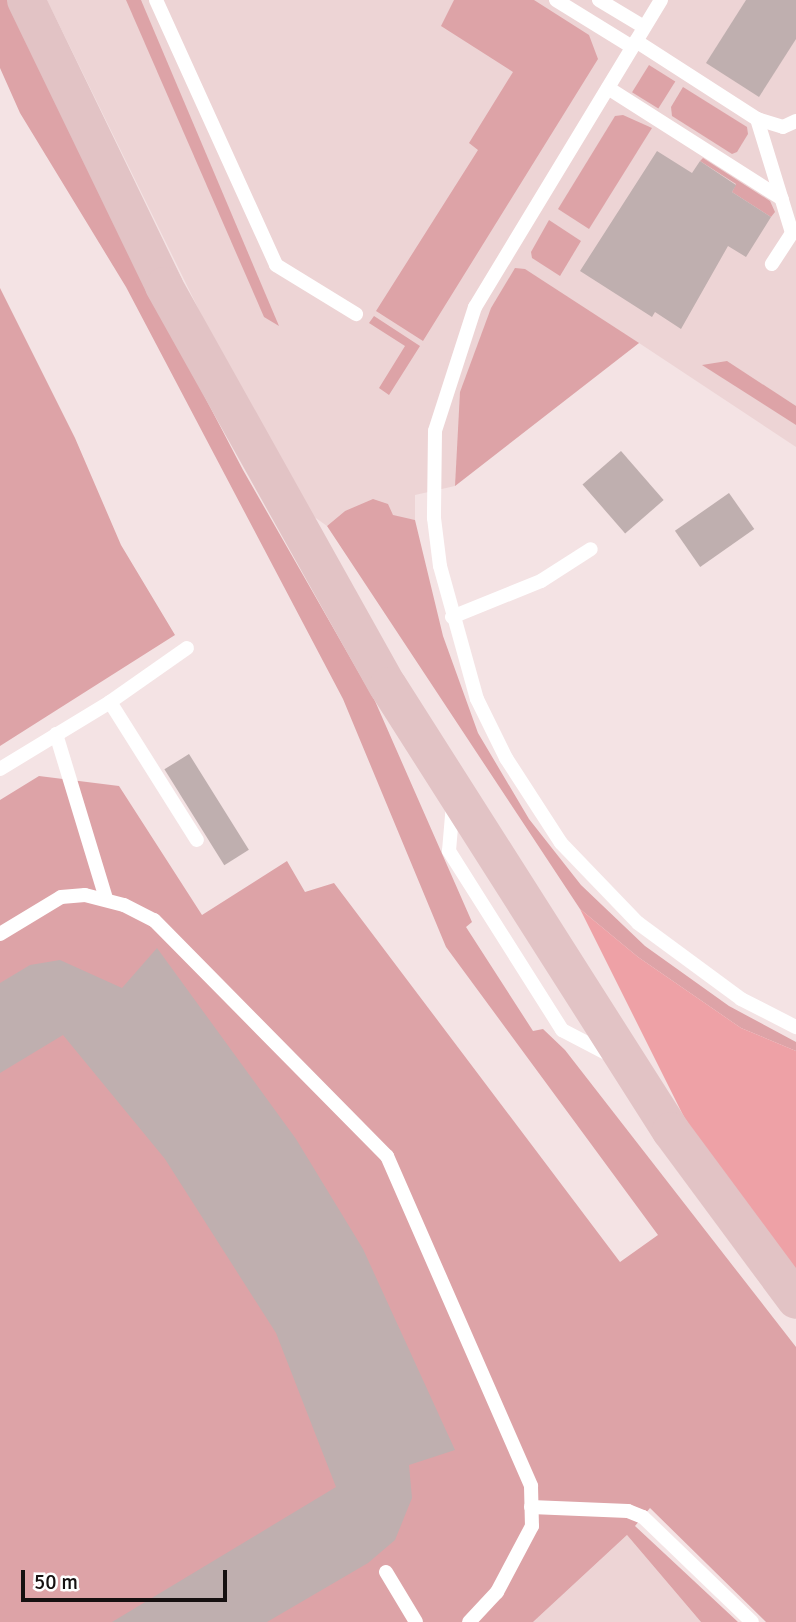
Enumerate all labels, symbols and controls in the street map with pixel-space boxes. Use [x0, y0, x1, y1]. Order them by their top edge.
scale bar [24, 1556, 231, 1600]
text: 50 m [34, 1569, 78, 1595]

